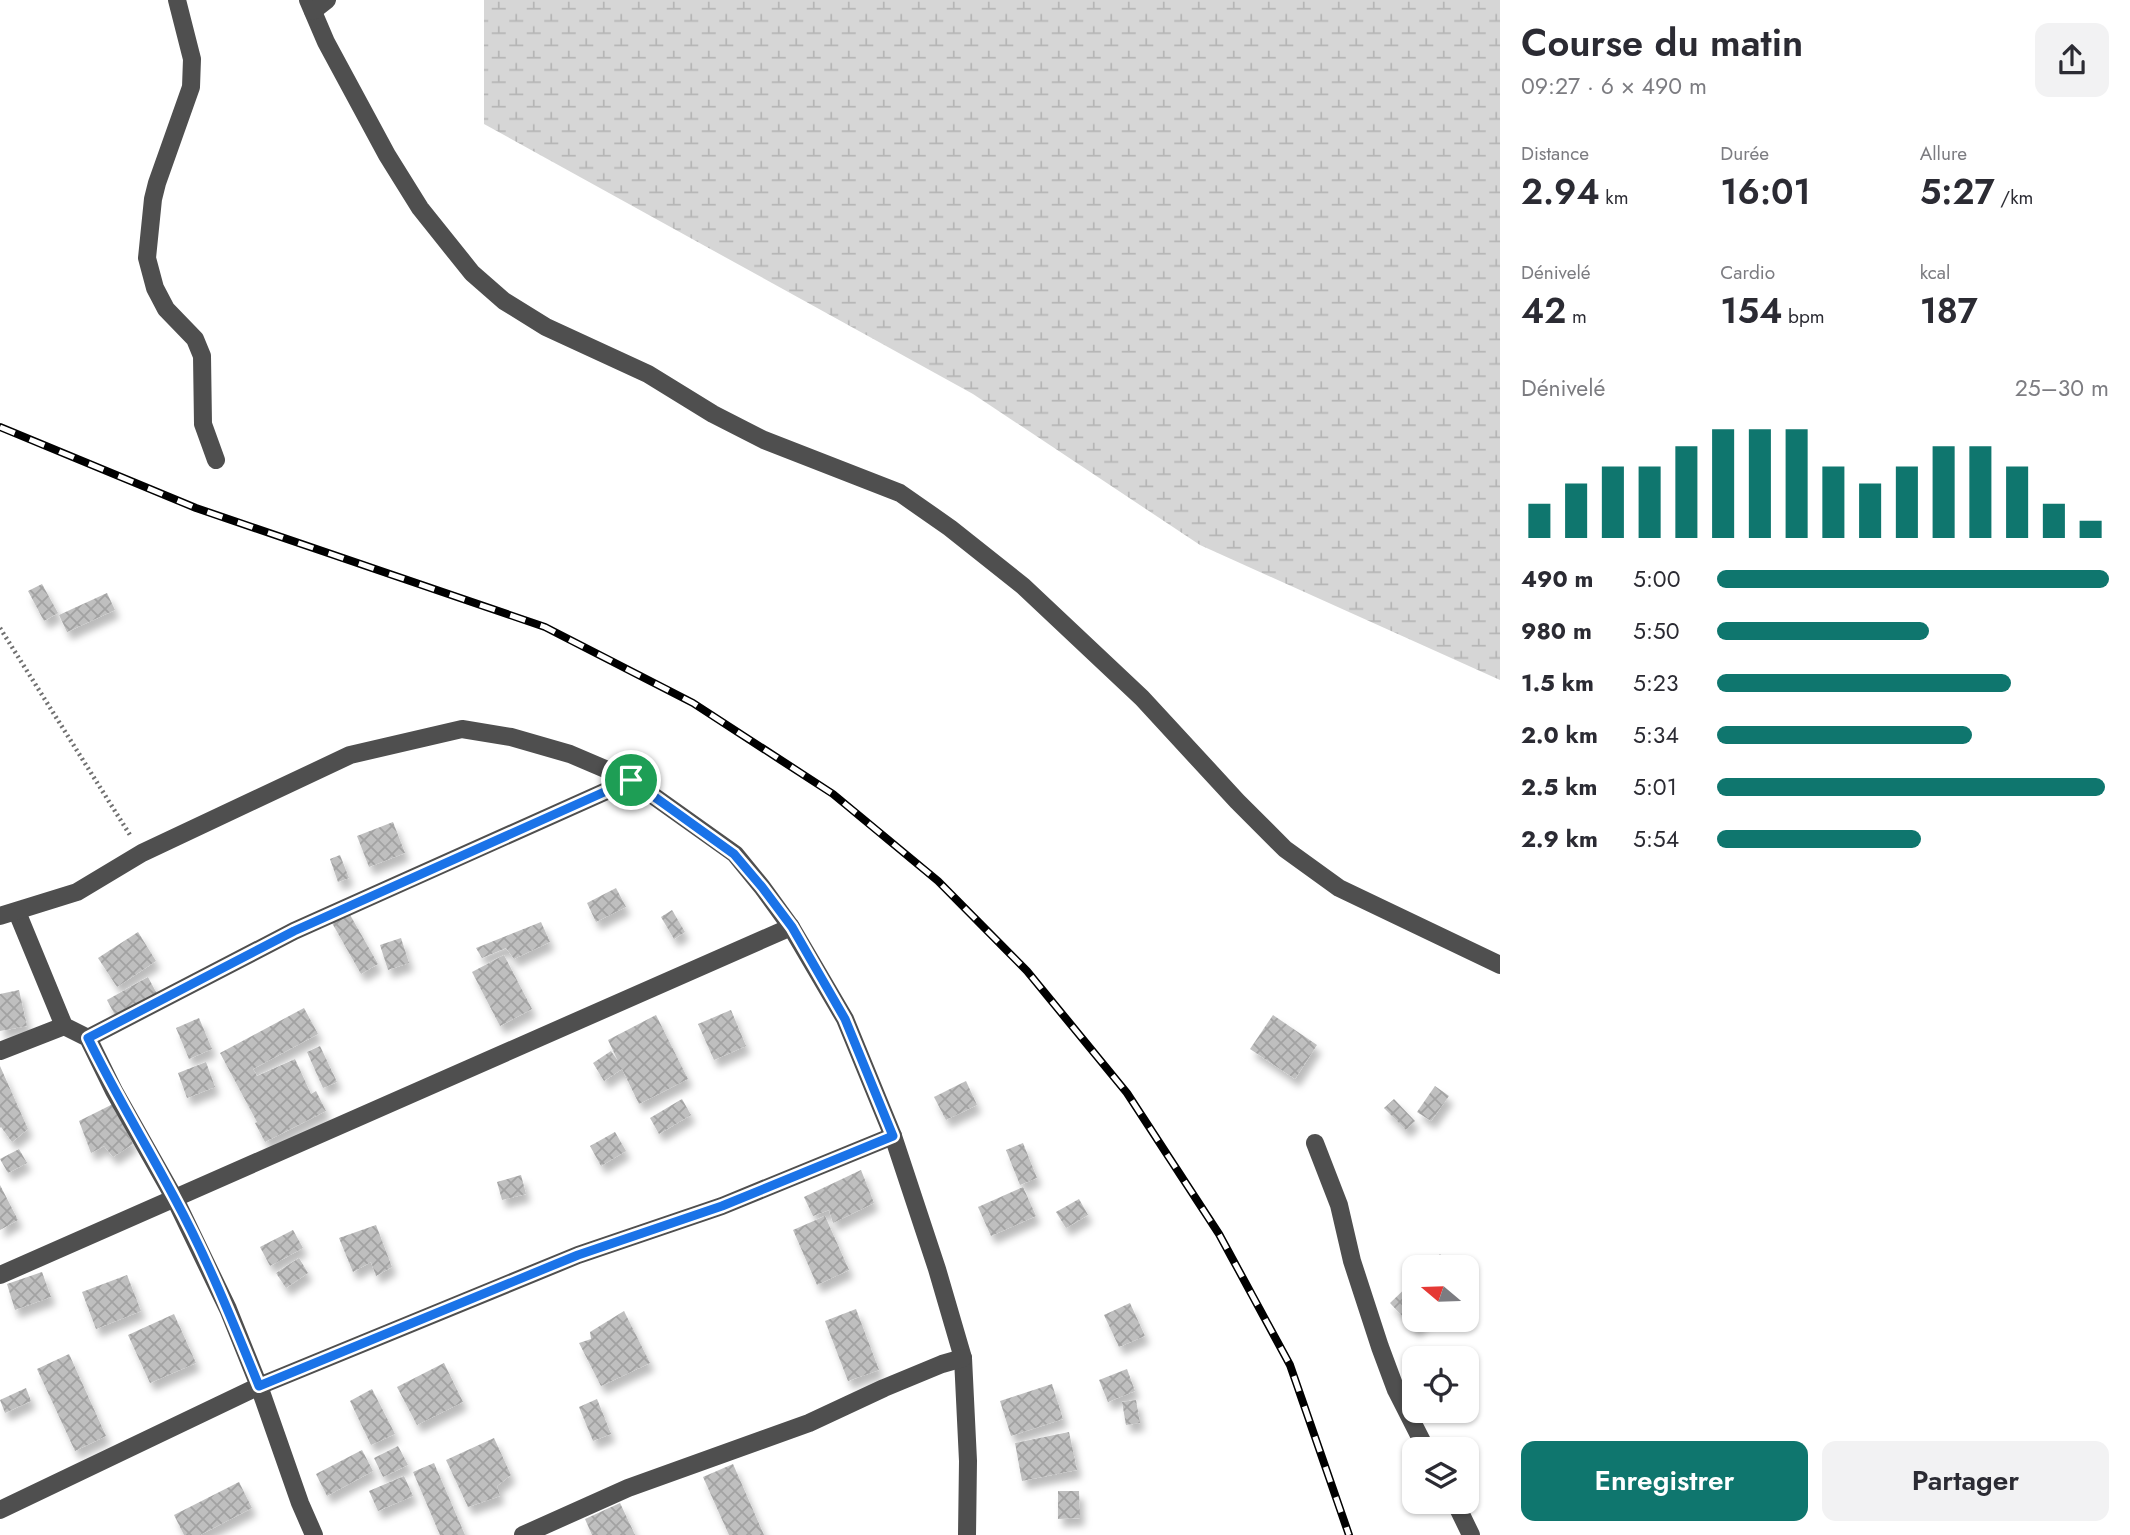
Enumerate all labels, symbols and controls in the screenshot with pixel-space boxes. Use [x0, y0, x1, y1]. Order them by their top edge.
text: Course du matin [1521, 15, 1803, 70]
button: share [2035, 23, 2109, 97]
text: 09:27 · 6 × 490 m [1521, 69, 1707, 103]
text: Distance [1521, 140, 1589, 167]
text: Durée [1720, 140, 1769, 167]
text: Allure [1920, 140, 1967, 167]
text: 2.94 [1521, 167, 1600, 217]
text: 16:01 [1720, 167, 1811, 217]
text: 5:27 [1920, 167, 1995, 217]
text: km [1600, 184, 1629, 211]
text: /km [1995, 184, 2033, 211]
text: Dénivelé [1521, 259, 1591, 286]
text: Cardio [1720, 259, 1775, 286]
text: kcal [1920, 259, 1950, 286]
text: 42 [1521, 286, 1566, 336]
text: 154 [1720, 286, 1782, 336]
text: 187 [1920, 286, 1978, 336]
text: m [1566, 303, 1587, 330]
text: bpm [1782, 303, 1825, 330]
text: Dénivelé [1521, 371, 1605, 405]
text: 25–30 m [2015, 371, 2109, 405]
text: 490 m [1521, 562, 1593, 596]
text: 5:00 [1633, 562, 1680, 596]
text: 980 m [1521, 614, 1592, 648]
text: 5:50 [1633, 614, 1680, 648]
text: 1.5 km [1521, 666, 1594, 700]
text: 5:23 [1633, 666, 1679, 700]
text: 2.0 km [1521, 718, 1598, 752]
text: 5:34 [1633, 718, 1679, 752]
pin [601, 750, 661, 810]
icon: arrive [612, 761, 650, 799]
text: 2.5 km [1521, 770, 1597, 804]
text: 5:01 [1633, 770, 1677, 804]
text: 2.9 km [1521, 822, 1598, 856]
text: 5:54 [1633, 822, 1679, 856]
north arrow [1402, 1255, 1479, 1332]
map controls [1402, 1255, 1479, 1514]
button: locate [1402, 1346, 1479, 1423]
button: layers [1402, 1437, 1479, 1514]
button: Enregistrer [1521, 1441, 1808, 1521]
button: Partager [1822, 1441, 2109, 1521]

